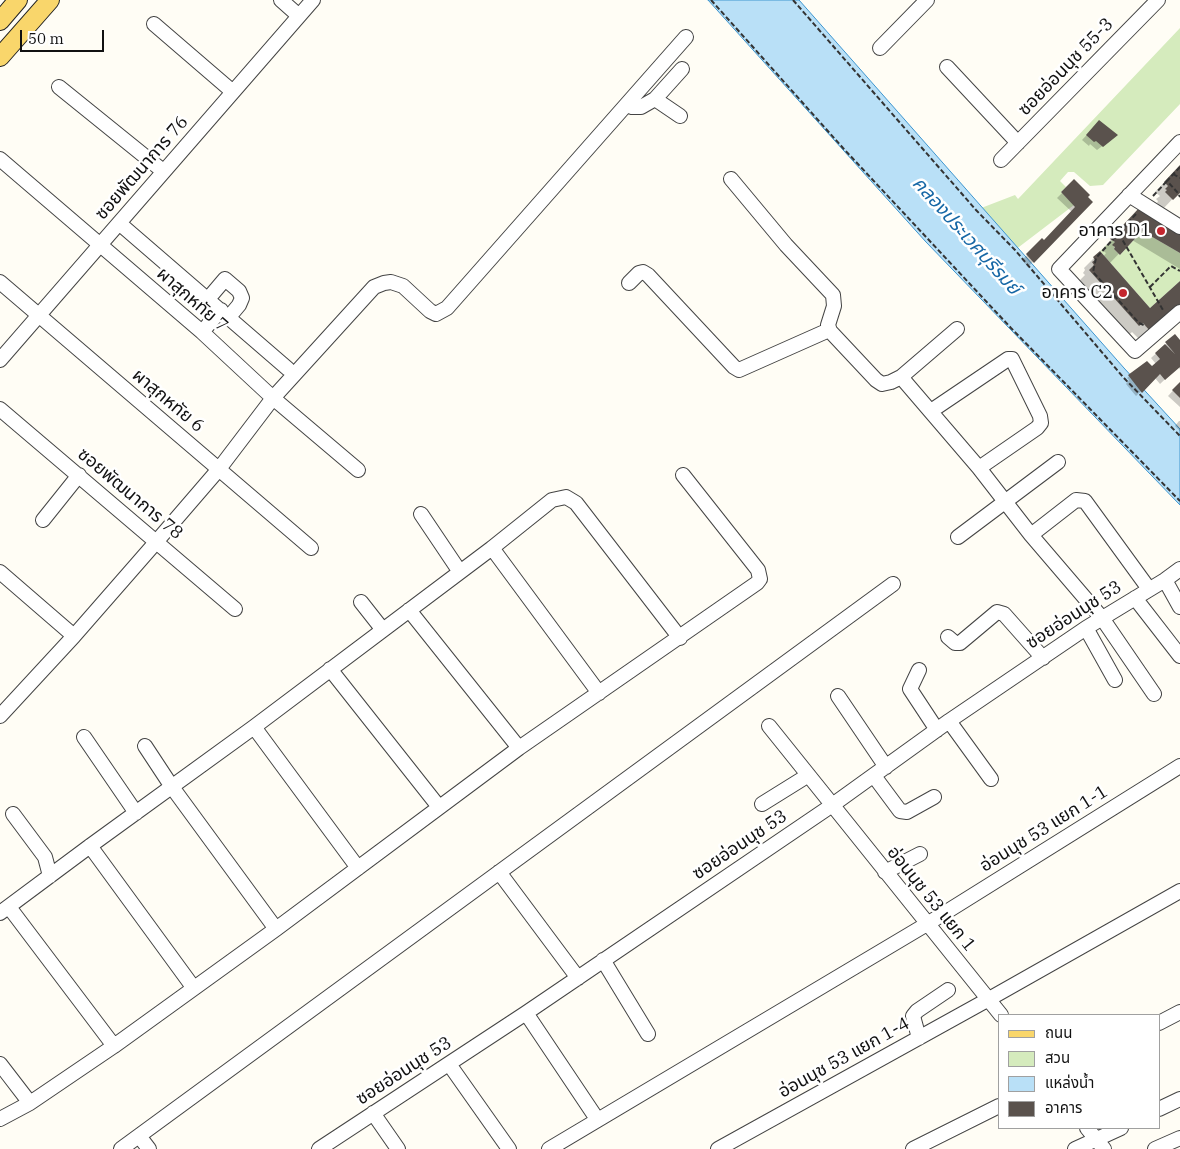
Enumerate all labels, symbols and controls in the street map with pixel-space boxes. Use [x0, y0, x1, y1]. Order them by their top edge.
street label: ซอยอ่อนนุช 55-3 [1014, 14, 1118, 120]
scale bar [22, 20, 106, 52]
text: 50 m [28, 29, 64, 48]
street label: ซอยพัฒนาการ 76 [91, 112, 193, 224]
water label: คลองประเวศบุรีรมย์ [907, 172, 1025, 300]
place label: อาคาร D1 [1079, 220, 1151, 242]
marker: อาคาร D1 [1155, 225, 1167, 237]
street label: ผาสุกหทัย 7 [152, 263, 232, 337]
place label: อาคาร C2 [1042, 282, 1113, 304]
marker: อาคาร C2 [1117, 287, 1129, 299]
street label: ผาสุกหทัย 6 [128, 365, 208, 437]
street label: ซอยพัฒนาการ 78 [73, 444, 187, 544]
street label: ซอยอ่อนนุช 53 [1022, 576, 1126, 654]
street label: อ่อนนุช 53 แยก 1-1 [976, 781, 1112, 877]
street label: ซอยอ่อนนุช 53 [689, 805, 791, 885]
street label: อ่อนนุช 53 แยก 1 [882, 842, 980, 956]
street label: อ่อนนุช 53 แยก 1-4 [775, 1013, 913, 1103]
legend [998, 1014, 1160, 1129]
text: ถนน [1045, 1023, 1072, 1042]
street label: ซอยอ่อนนุช 53 [352, 1032, 456, 1110]
text: สวน [1045, 1048, 1070, 1067]
text: แหล่งน้ำ [1045, 1073, 1094, 1092]
text: อาคาร [1045, 1098, 1082, 1117]

